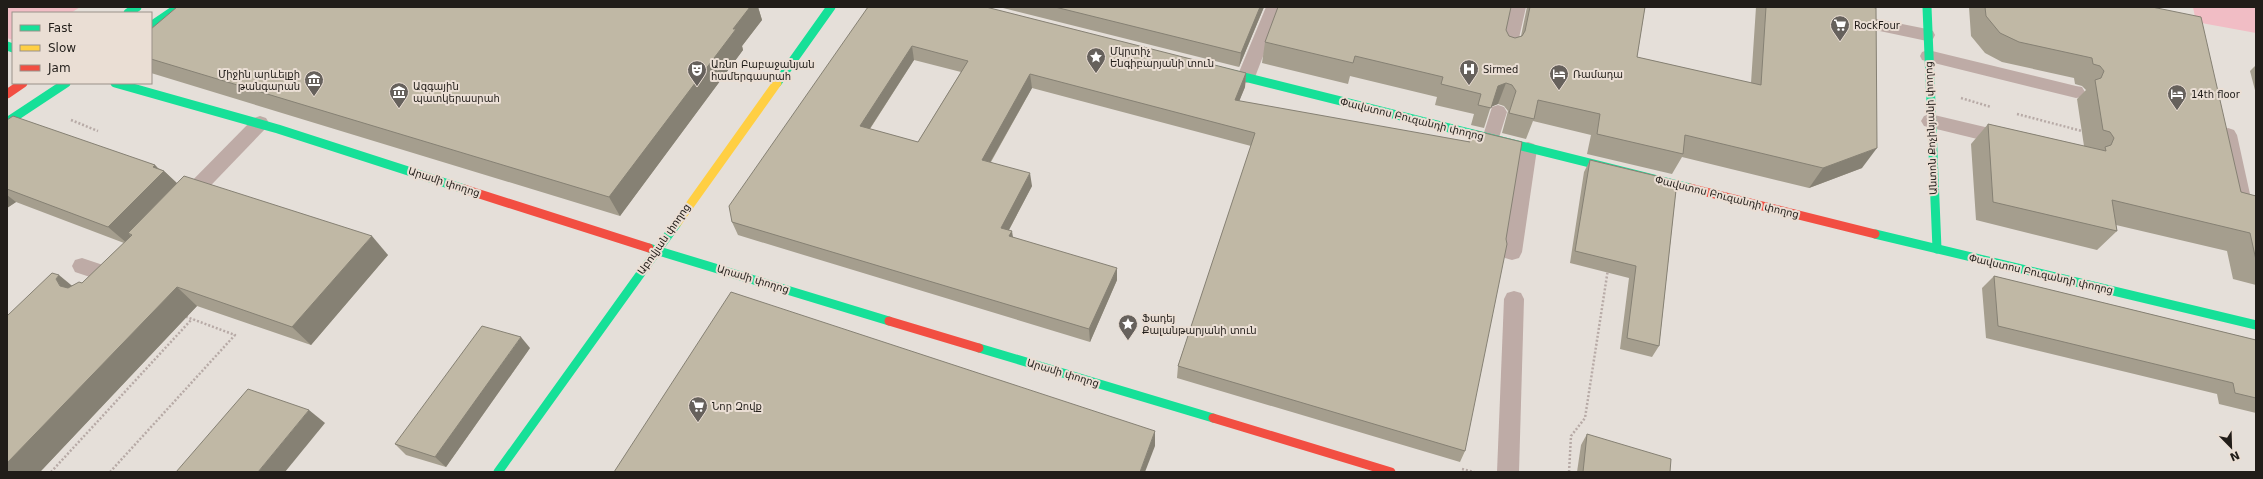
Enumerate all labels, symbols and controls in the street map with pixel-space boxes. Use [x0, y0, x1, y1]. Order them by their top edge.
legend [12, 12, 152, 84]
supermarket icon: RockFour [1829, 14, 1851, 42]
place label: RockFour [1854, 20, 1901, 31]
text: Fast [48, 21, 72, 35]
text: Slow [48, 41, 76, 55]
place icon: Մկրտիչ Ենգիբարյանի տուն [1085, 46, 1107, 74]
place label: Մկրտիչ Ենգիբարյանի տուն [1110, 46, 1214, 69]
hospital icon: Sirmed [1458, 58, 1480, 86]
theatre icon: Առնո Բաբաջանյան համերգասրահ [686, 59, 708, 87]
place label: Առնո Բաբաջանյան համերգասրահ [711, 59, 815, 82]
text: Jam [47, 61, 71, 75]
street label: Անտոն Քոչինյանի փողոց [1923, 61, 1939, 195]
hotel icon: Ռամադա [1548, 63, 1570, 91]
place label: Sirmed [1483, 64, 1518, 75]
place label: Միջին արևելքի թանգարան [218, 69, 300, 92]
museum icon: Միջին արևելքի թանգարան [303, 69, 325, 97]
place label: Ռամադա [1573, 69, 1623, 80]
museum icon: Ազգային պատկերասրահ [388, 81, 410, 109]
place label: Ազգային պատկերասրահ [413, 81, 500, 104]
hotel icon: 14th floor [2166, 83, 2188, 111]
place label: 14th floor [2191, 89, 2241, 100]
street label: Փավստոս Բուզանդի փողոց [1339, 96, 1485, 142]
street label: Արամի փողոց [407, 165, 481, 199]
street label: Փավստոս Բուզանդի փողոց [1654, 174, 1800, 220]
street label: Աբովյան փողոց [635, 202, 693, 276]
street label: Փավստոս Բուզանդի փողոց [1968, 252, 2114, 296]
street label: Արամի փողոց [716, 263, 790, 295]
place icon: Ֆադեյ Քալանթարյանի տուն [1117, 313, 1139, 341]
place label: Ֆադեյ Քալանթարյանի տուն [1142, 313, 1257, 336]
street label: Արամի փողոց [1026, 357, 1100, 389]
supermarket icon: Նոր Զովք [687, 395, 709, 423]
place label: Նոր Զովք [712, 401, 762, 412]
north arrow [2211, 427, 2251, 467]
text: N [2228, 448, 2241, 464]

